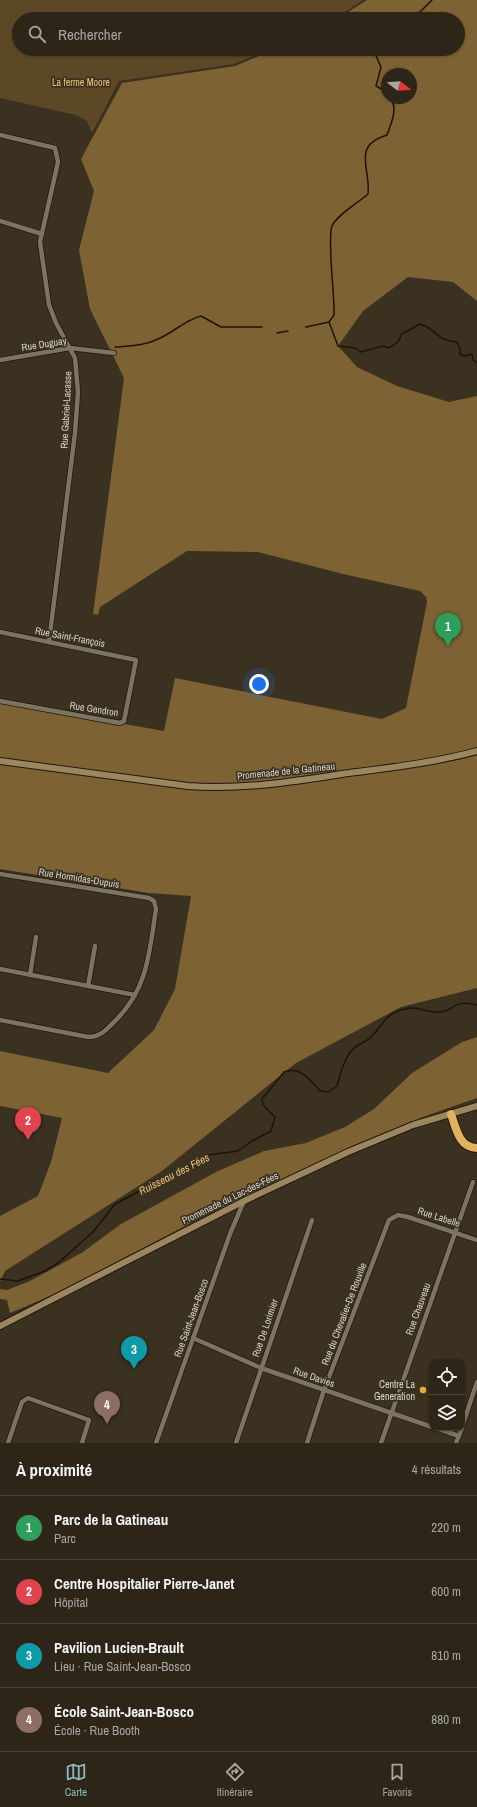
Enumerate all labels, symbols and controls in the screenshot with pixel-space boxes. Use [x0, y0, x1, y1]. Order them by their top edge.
search box [12, 12, 465, 56]
icon: search [26, 23, 48, 45]
text: Rechercher [58, 24, 122, 45]
north arrow [381, 68, 417, 104]
park label: La ferme Moore [52, 76, 110, 89]
street label: Rue Duguay [20, 334, 68, 354]
street label: Rue Gabriel-Lacasse [57, 371, 75, 449]
pin: 1 [435, 613, 461, 646]
street label: Rue Saint-François [34, 624, 106, 650]
your location [249, 674, 269, 694]
street label: Rue Gendron [69, 699, 119, 719]
street label: Promenade de la Gatineau [236, 759, 336, 783]
street label: Rue Hormidas-Dupuis [38, 865, 120, 891]
pin: 2 [15, 1107, 41, 1140]
water label: Ruisseau des Fées [136, 1150, 212, 1198]
street label: Promenade du Lac-des-Fées [180, 1169, 280, 1227]
street label: Rue Labelle [416, 1204, 462, 1230]
street label: Rue du Chevalier-De Rouville [318, 1260, 370, 1367]
street label: Rue Saint-Jean-Bosco [171, 1277, 211, 1359]
street label: Rue Chauveau [403, 1281, 433, 1337]
street label: Rue De Lorimier [249, 1297, 281, 1359]
pin: 3 [121, 1336, 147, 1369]
map controls [429, 1359, 465, 1431]
button: locate [429, 1359, 465, 1395]
street label: Rue Davies [292, 1364, 336, 1390]
place label: Centre La Generation [374, 1378, 415, 1403]
marker: Centre La Generation [418, 1385, 428, 1395]
pin: 4 [94, 1391, 120, 1424]
button: layers [429, 1395, 465, 1431]
text: À proximité [16, 1458, 92, 1481]
text: 4 résultats [412, 1461, 461, 1478]
text: Parc de la Gatineau [54, 1509, 168, 1530]
text: 1 [26, 1519, 32, 1536]
text: 220 m [431, 1519, 461, 1536]
text: Parc [54, 1530, 76, 1547]
text: Centre Hospitalier Pierre-Janet [54, 1573, 234, 1594]
text: 2 [26, 1583, 32, 1600]
text: 600 m [431, 1583, 461, 1600]
text: Hôpital [54, 1594, 88, 1611]
text: Pavilion Lucien-Brault [54, 1637, 184, 1658]
text: 3 [26, 1647, 32, 1664]
text: 810 m [431, 1647, 461, 1664]
text: Lieu · Rue Saint-Jean-Bosco [54, 1658, 191, 1675]
text: École Saint-Jean-Bosco [54, 1701, 194, 1722]
text: 4 [26, 1711, 32, 1728]
text: 880 m [431, 1711, 461, 1728]
text: École · Rue Booth [54, 1722, 140, 1739]
tab: Carte [65, 1761, 87, 1799]
tab: Itinéraire [217, 1761, 253, 1799]
tab: Favoris [382, 1761, 412, 1799]

